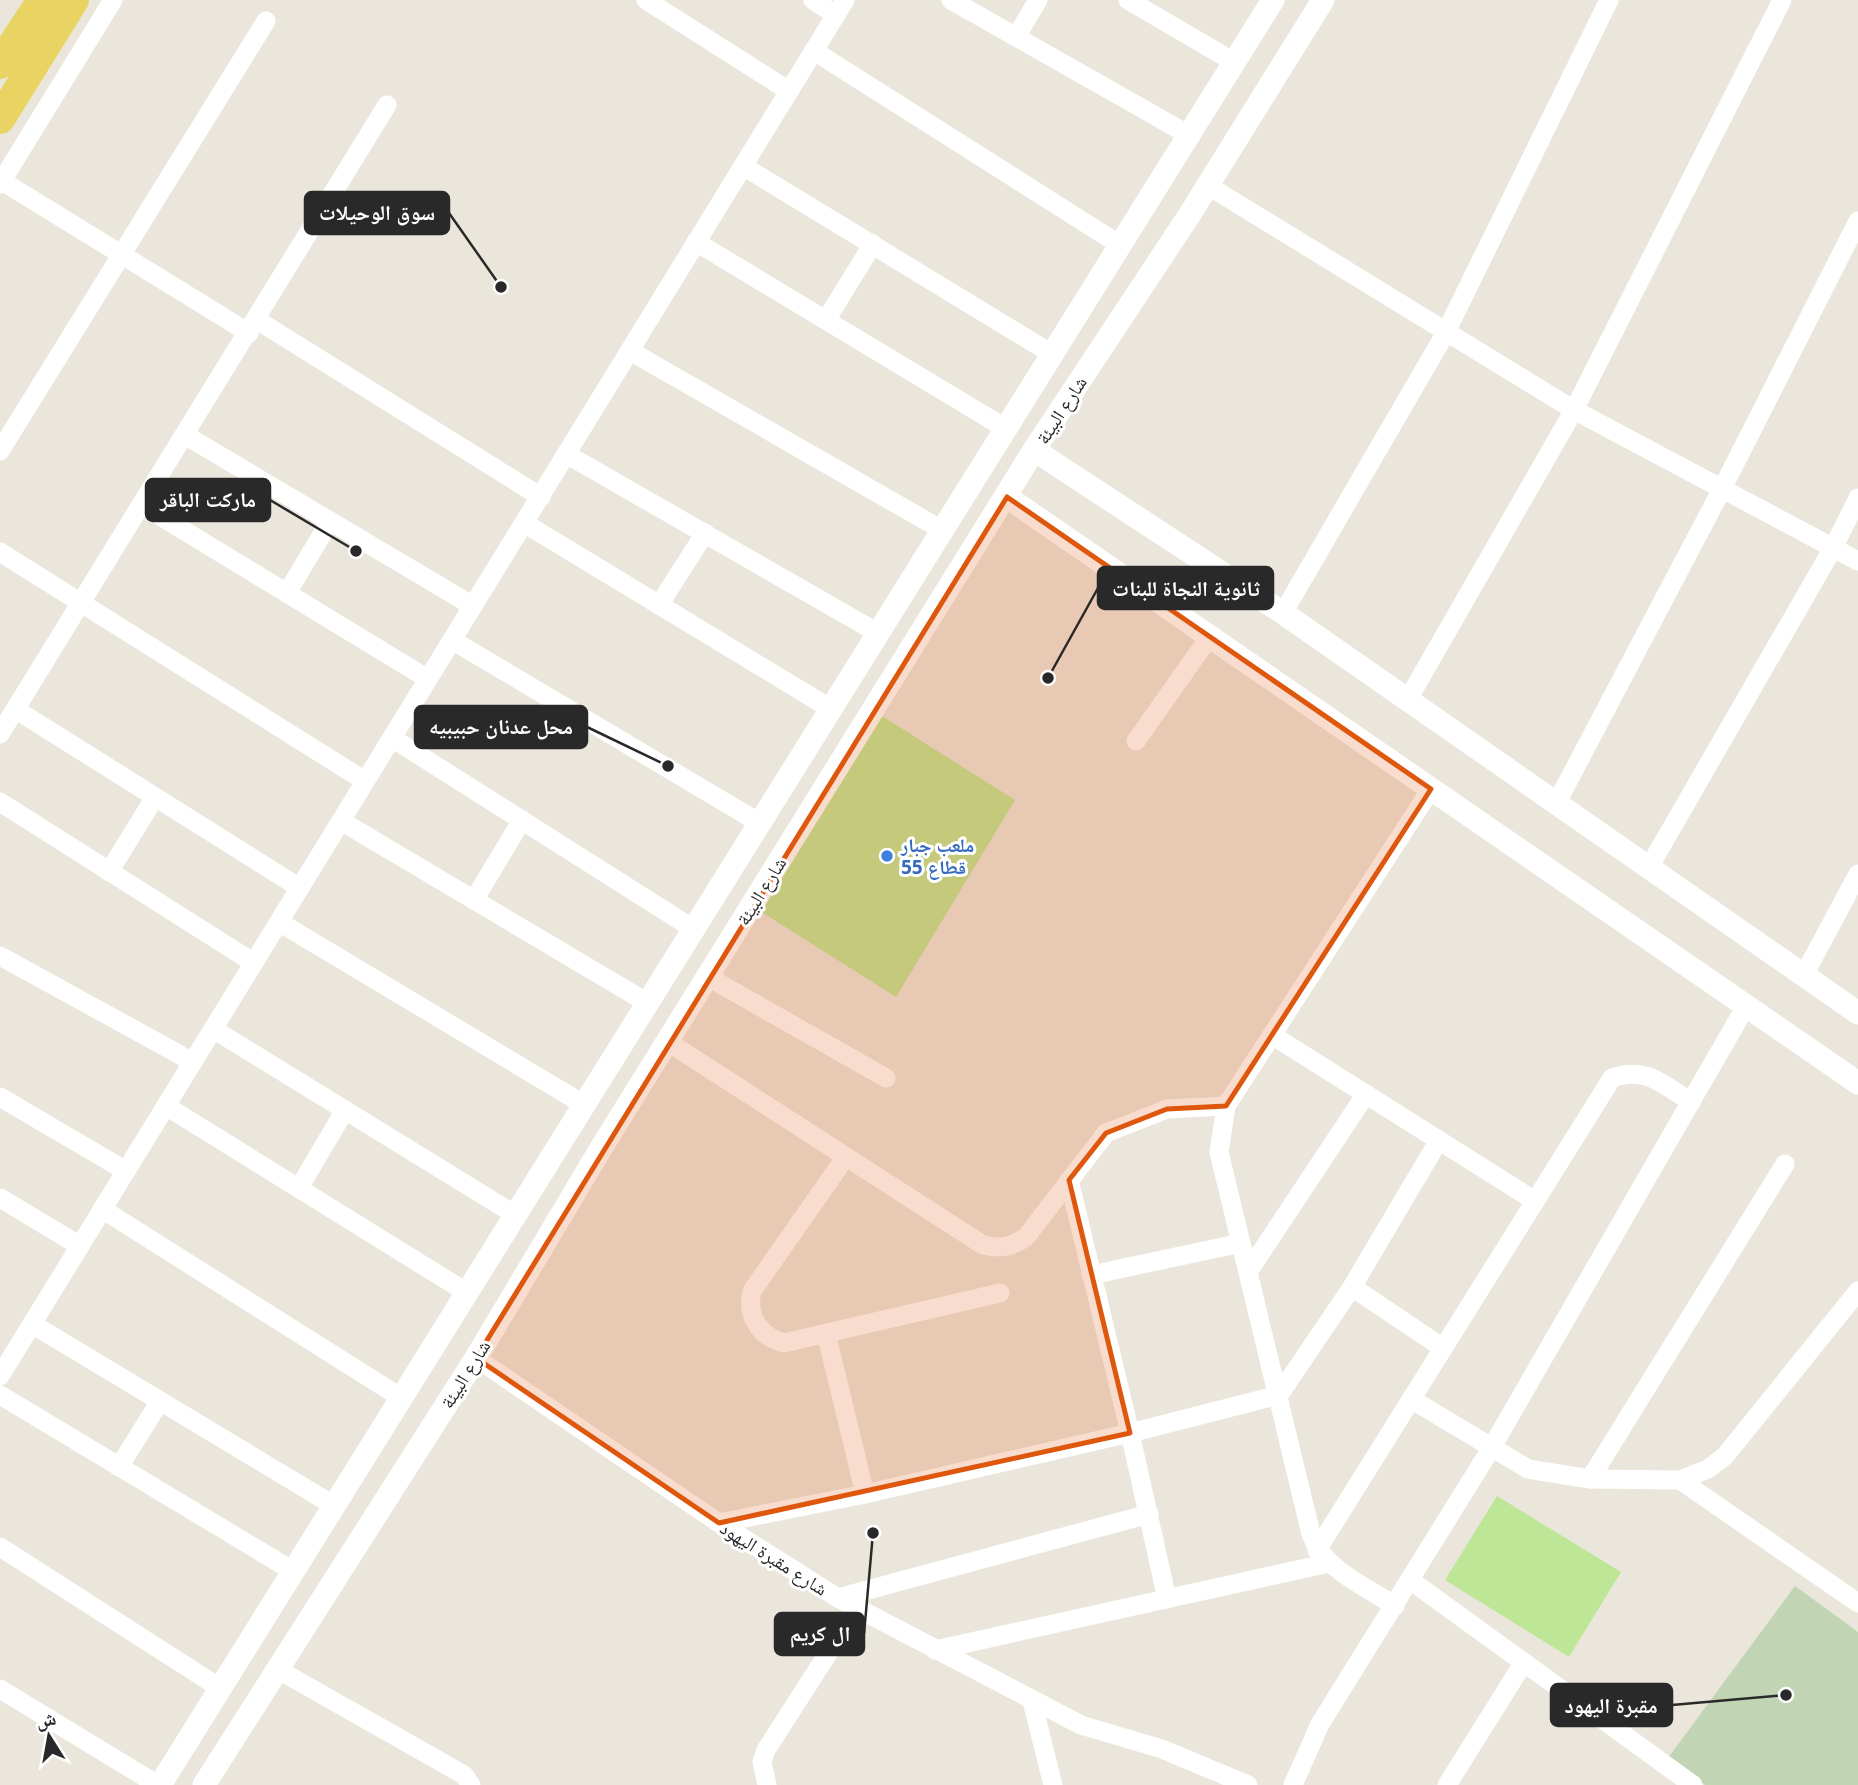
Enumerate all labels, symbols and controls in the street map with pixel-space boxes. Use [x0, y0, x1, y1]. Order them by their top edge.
callout: سوق الوحيلات [305, 192, 449, 234]
text: سوق الوحيلات [319, 198, 435, 226]
street label: شارع البيئة [1029, 371, 1093, 449]
callout: ماركت الباقر [146, 479, 270, 521]
text: ماركت الباقر [159, 485, 256, 513]
callout: ثانوية النجاة للبنات [1098, 567, 1273, 609]
text: ثانوية النجاة للبنات [1112, 574, 1260, 602]
callout: محل عدنان حبيبيه [415, 706, 587, 748]
text: محل عدنان حبيبيه [429, 712, 573, 740]
place label: ملعب جبار قطاع 55 [900, 832, 974, 880]
marker: ملعب جبار قطاع 55 [879, 848, 895, 864]
street label: شارع البيئة [730, 852, 792, 930]
street label: شارع البيئة [434, 1335, 496, 1413]
street label: شارع مقبرة اليهود [715, 1515, 833, 1601]
callout: ال كريم [775, 1613, 864, 1655]
text: ال كريم [790, 1619, 850, 1648]
callout: مقبرة اليهود [1551, 1684, 1672, 1726]
text: مقبرة اليهود [1564, 1691, 1658, 1719]
north arrow [14, 1701, 84, 1771]
text: ش [33, 1705, 58, 1734]

